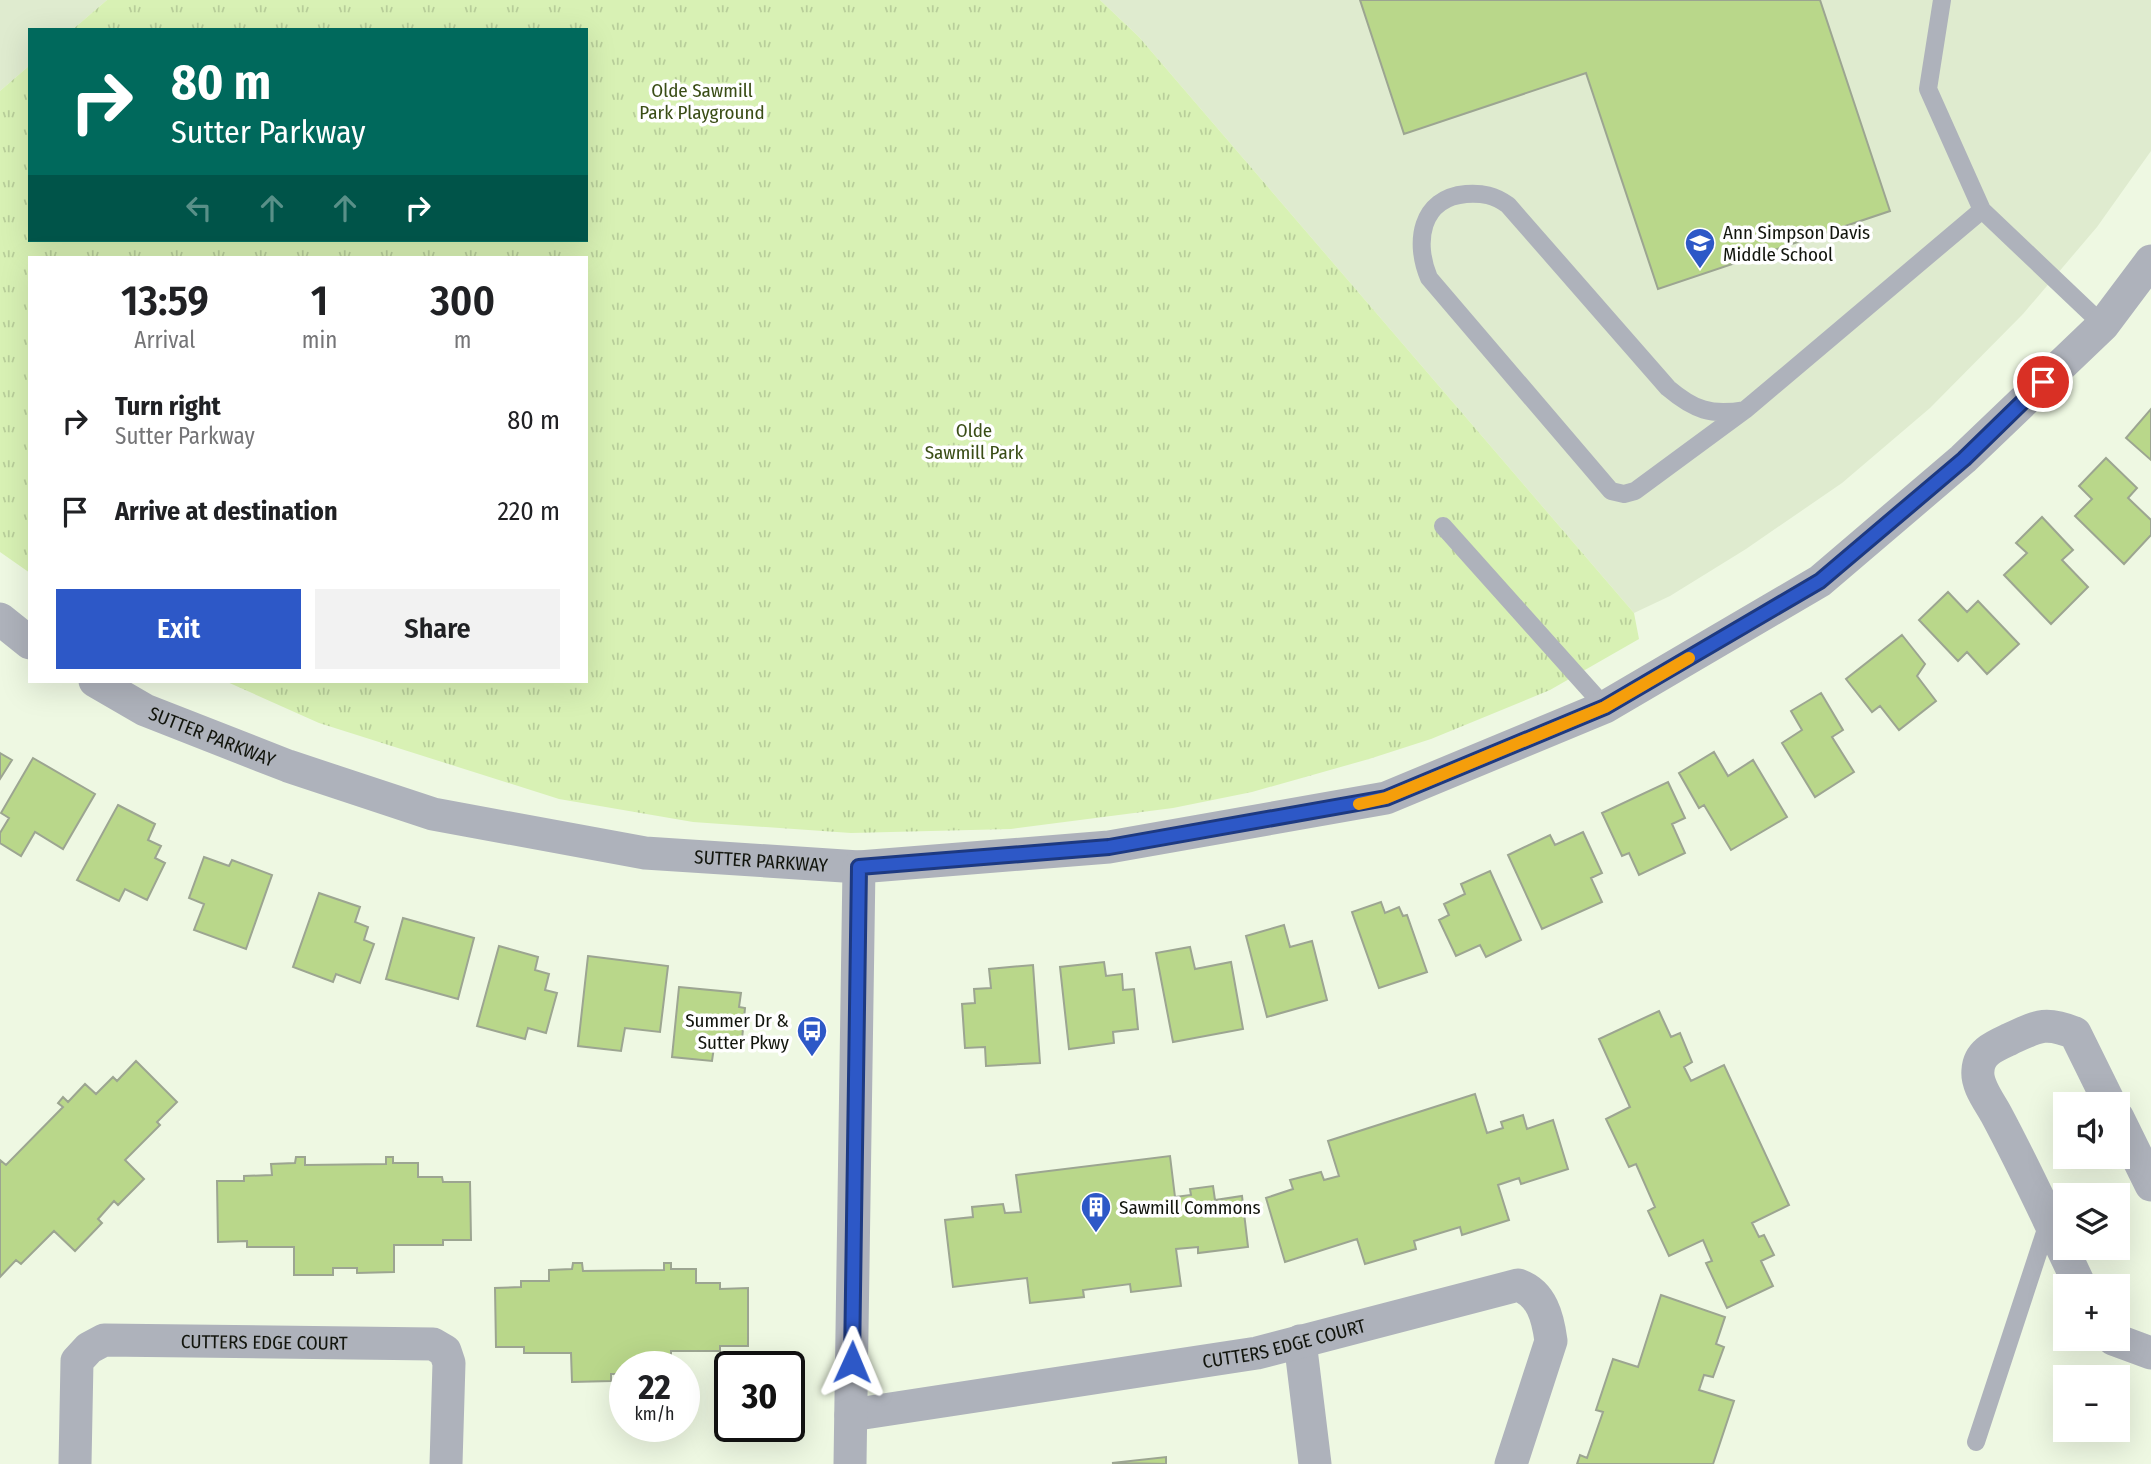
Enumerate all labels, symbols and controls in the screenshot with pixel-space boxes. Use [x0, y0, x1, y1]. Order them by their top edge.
text: 80 m [171, 53, 271, 112]
icon: right [56, 56, 147, 147]
park label: Olde Sawmill Park Playground [639, 79, 765, 124]
text: Sutter Parkway [171, 113, 365, 151]
icon: left [180, 189, 218, 227]
icon: ahead [253, 189, 291, 227]
icon: ahead [326, 189, 364, 227]
icon: right [399, 189, 437, 227]
place label: Ann Simpson Davis Middle School [1723, 221, 1870, 266]
school or university icon: Ann Simpson Davis Middle School [1683, 226, 1717, 270]
text: 13:59 [121, 276, 209, 326]
text: 1 [311, 276, 328, 326]
text: 300 [430, 276, 495, 326]
text: Arrival [134, 326, 195, 354]
text: min [302, 326, 337, 354]
text: m [454, 326, 472, 354]
pin [2013, 352, 2073, 412]
icon: arrive [2024, 363, 2062, 401]
text: Turn right [115, 391, 221, 422]
icon: right [56, 402, 94, 440]
text: 80 m [507, 405, 560, 436]
park label: Olde Sawmill Park [925, 419, 1024, 464]
text: Sutter Parkway [115, 422, 255, 450]
icon: arrive [56, 493, 94, 531]
text: Arrive at destination [115, 496, 338, 527]
text: 220 m [497, 496, 560, 527]
button: Exit [56, 589, 301, 669]
button: Share [315, 589, 560, 669]
street label: SUTTER PARKWAY [146, 701, 279, 772]
street label: SUTTER PARKWAY [693, 845, 829, 876]
place label: Summer Dr & Sutter Pkwy [685, 1009, 790, 1054]
bus stop icon: Summer Dr & Sutter Pkwy [795, 1014, 829, 1058]
map controls [2053, 1092, 2130, 1442]
button: sound [2053, 1092, 2130, 1169]
button: layers [2053, 1183, 2130, 1260]
building icon: Sawmill Commons [1079, 1190, 1113, 1234]
place label: Sawmill Commons [1119, 1196, 1261, 1219]
button: + [2053, 1274, 2130, 1351]
street label: CUTTERS EDGE COURT [1201, 1314, 1368, 1373]
position arrow [815, 1325, 889, 1399]
street label: CUTTERS EDGE COURT [181, 1329, 348, 1354]
speed limit sign: 30 [714, 1351, 805, 1442]
button: − [2053, 1365, 2130, 1442]
text: 22 [638, 1366, 671, 1408]
text: km/h [634, 1403, 675, 1425]

